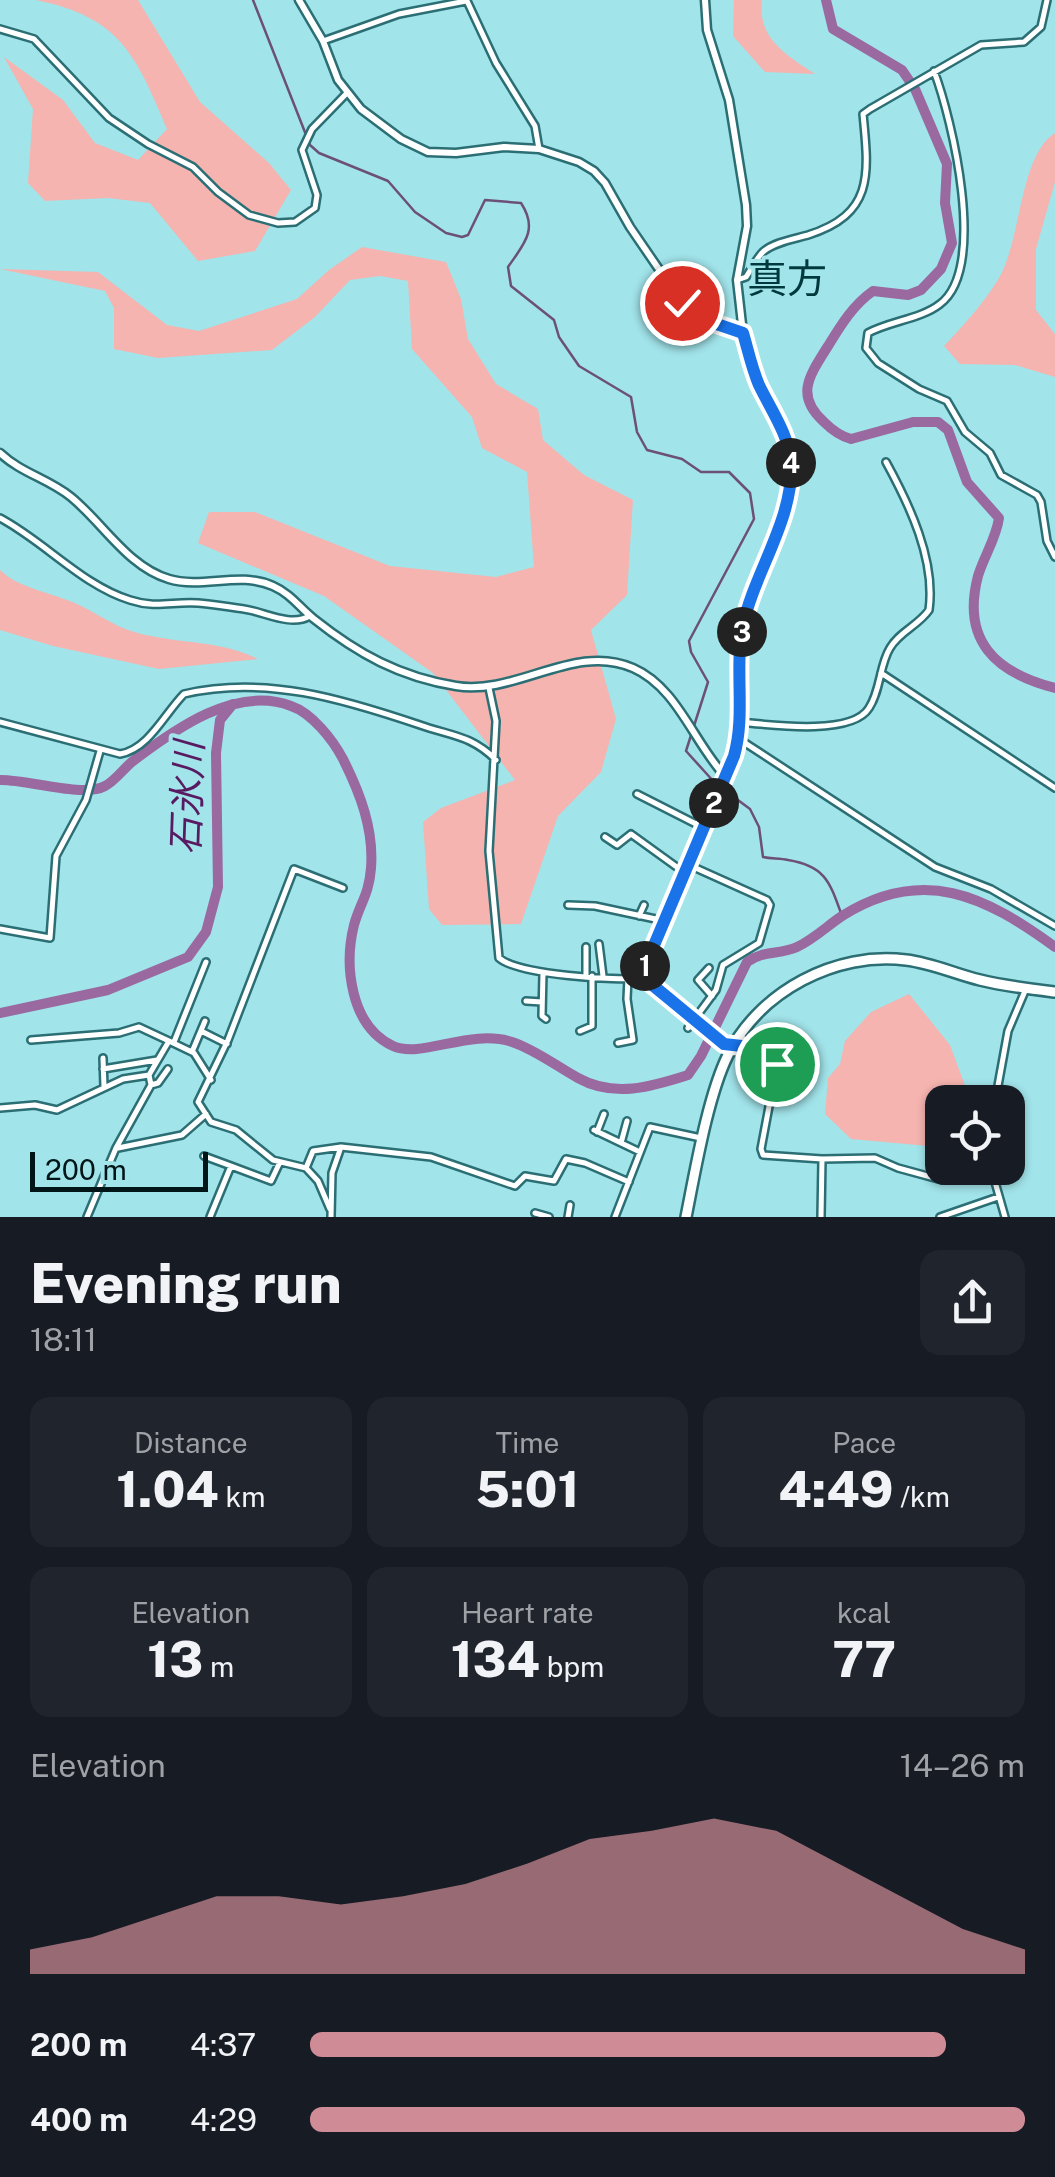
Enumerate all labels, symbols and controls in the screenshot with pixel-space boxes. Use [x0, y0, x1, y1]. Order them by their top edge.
district label: 真方 [747, 255, 827, 302]
pin [640, 261, 725, 346]
icon: check [655, 276, 710, 331]
pin: 4 [766, 438, 816, 488]
text: 4 [782, 446, 800, 479]
pin: 3 [717, 607, 767, 657]
text: 3 [733, 615, 751, 648]
water label: 石氷川 [163, 736, 212, 856]
pin: 2 [689, 778, 739, 828]
text: 2 [705, 786, 723, 819]
pin: 1 [620, 941, 670, 991]
text: 1 [639, 949, 651, 982]
pin [735, 1022, 820, 1107]
icon: arrive [750, 1037, 805, 1092]
map controls [925, 1085, 1025, 1185]
button: locate [925, 1085, 1025, 1185]
scale bar [30, 1147, 208, 1192]
text: 200 m [45, 1153, 127, 1186]
button: share [920, 1250, 1025, 1355]
text: Evening run [30, 1251, 342, 1315]
text: 18:11 [30, 1321, 97, 1358]
text: Distance [134, 1426, 248, 1459]
text: Time [496, 1426, 559, 1459]
text: Pace [832, 1426, 896, 1459]
text: 1.04 [116, 1459, 219, 1518]
text: 5:01 [476, 1459, 579, 1518]
text: 4:49 [778, 1459, 893, 1518]
text: km [219, 1480, 266, 1513]
text: /km [893, 1480, 950, 1513]
text: Elevation [131, 1596, 250, 1629]
text: Heart rate [461, 1596, 594, 1629]
text: kcal [837, 1596, 891, 1629]
text: 13 [147, 1629, 203, 1688]
text: 134 [451, 1629, 540, 1688]
text: 77 [832, 1629, 896, 1688]
text: m [203, 1650, 234, 1683]
text: bpm [540, 1650, 604, 1683]
text: Elevation [30, 1747, 166, 1784]
text: 14–26 m [900, 1747, 1025, 1784]
text: 200 m [30, 2026, 127, 2063]
text: 4:37 [190, 2026, 256, 2063]
text: 400 m [30, 2101, 128, 2138]
text: 4:29 [190, 2101, 257, 2138]

